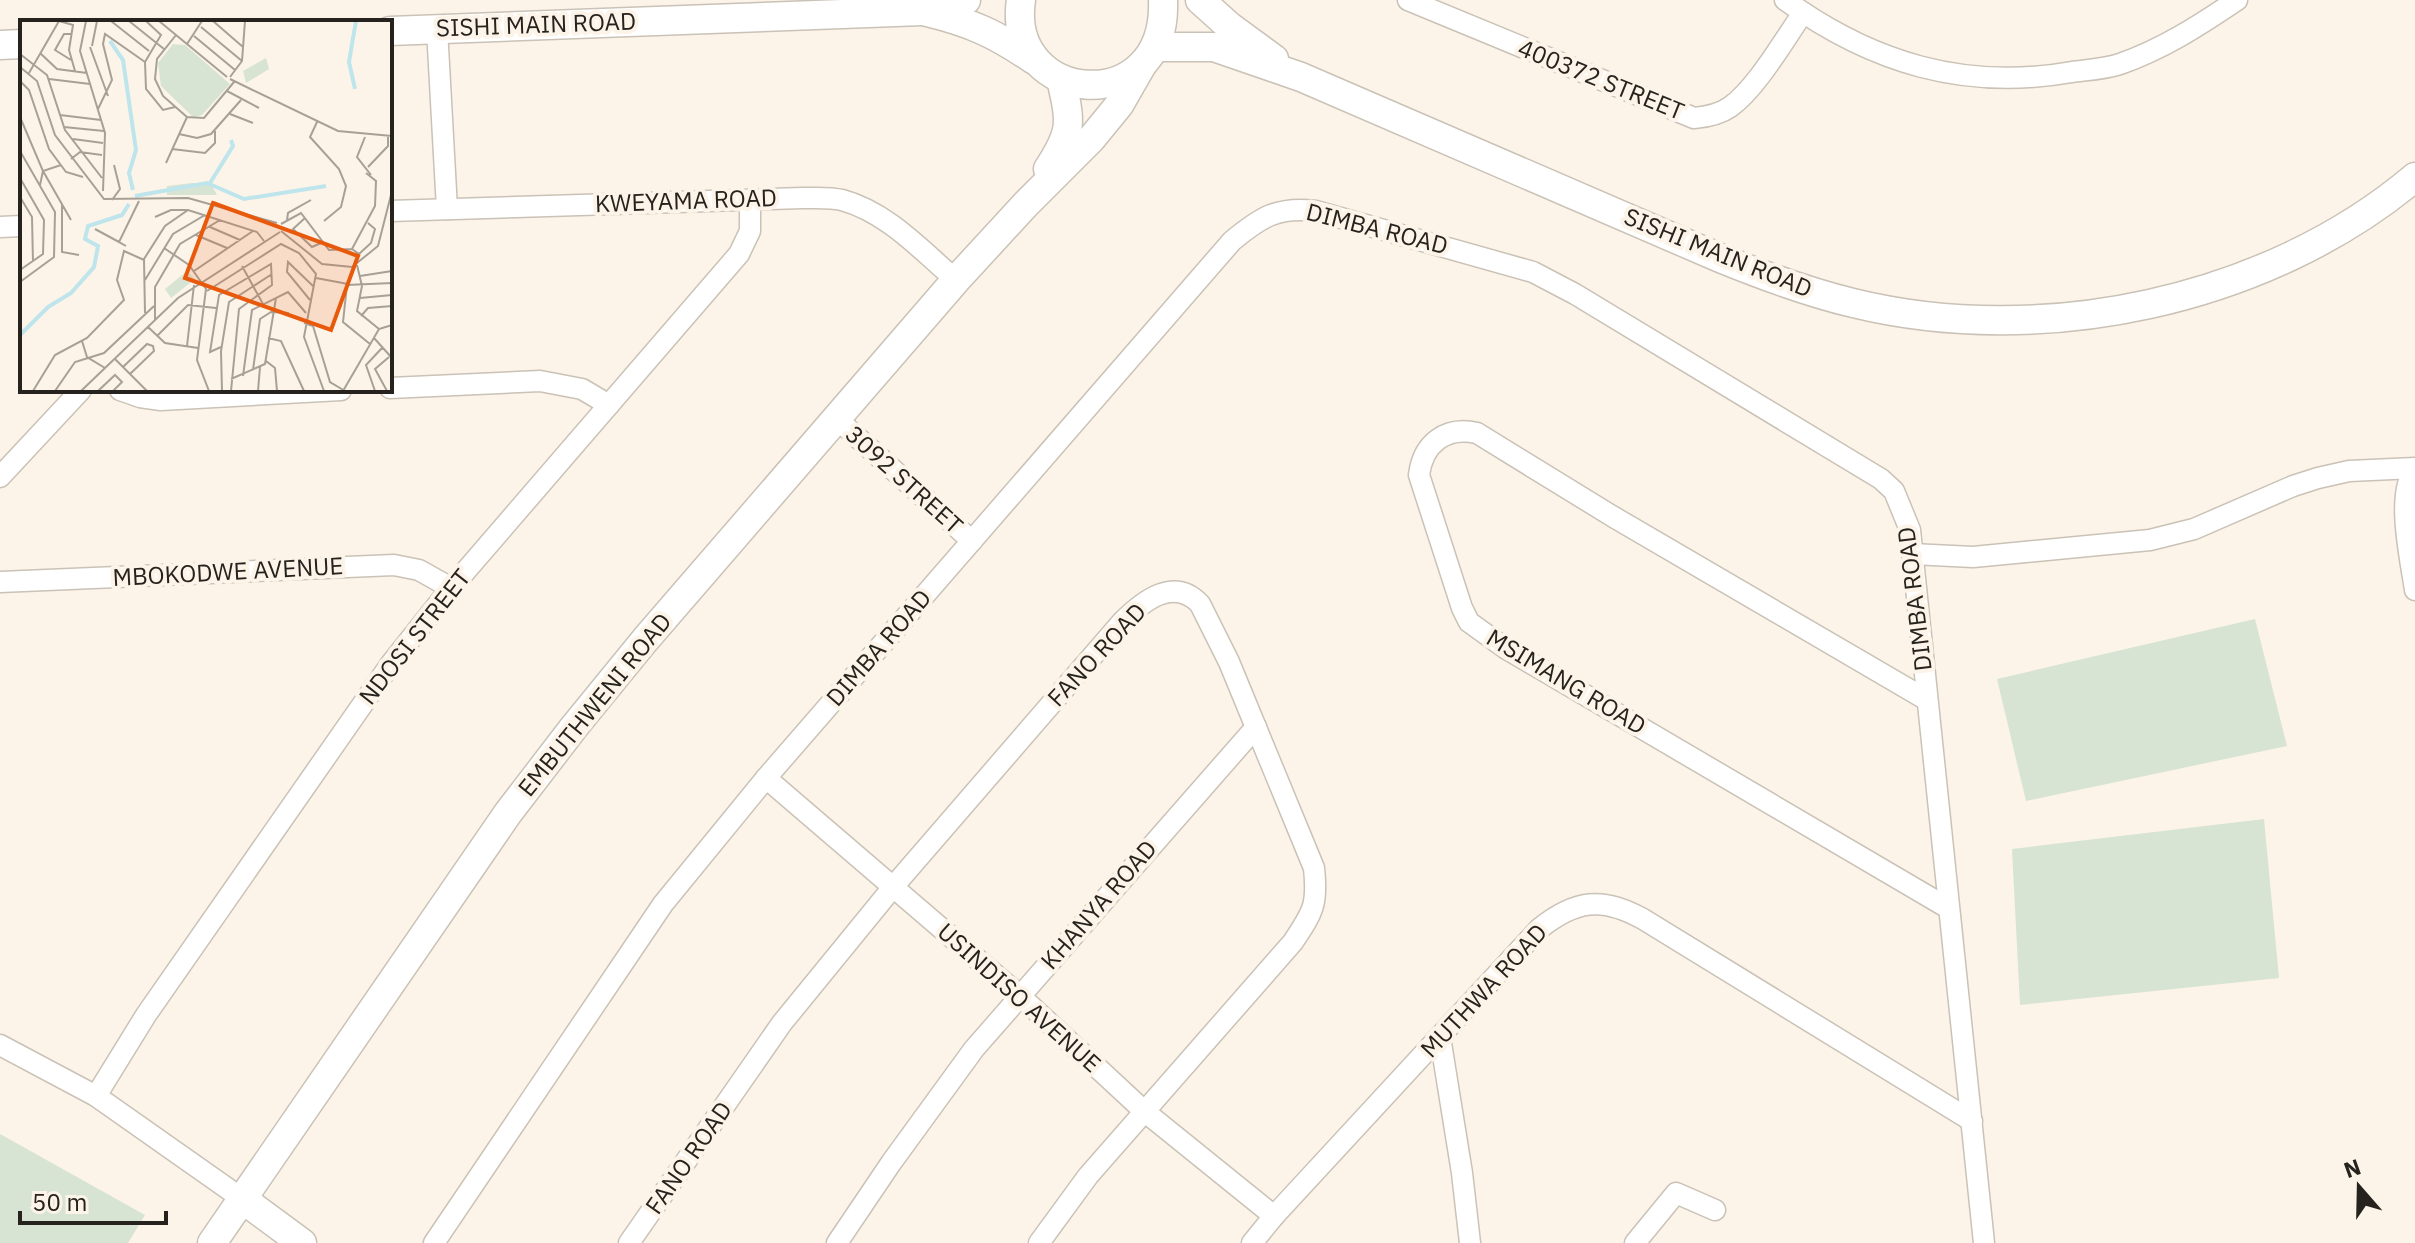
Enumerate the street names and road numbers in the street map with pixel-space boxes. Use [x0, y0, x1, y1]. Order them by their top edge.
street label: SISHI MAIN ROAD [435, 5, 637, 43]
street label: 400372 STREET [1514, 31, 1689, 127]
street label: KWEYAMA ROAD [594, 181, 777, 219]
street label: DIMBA ROAD [1303, 195, 1451, 261]
street label: SISHI MAIN ROAD [1620, 200, 1817, 304]
street label: 3092 STREET [839, 418, 970, 541]
street label: DIMBA ROAD [1889, 525, 1939, 673]
street label: MBOKODWE AVENUE [112, 549, 344, 593]
street label: NDOSI STREET [351, 562, 477, 711]
street label: DIMBA ROAD [819, 582, 938, 713]
street label: FANO ROAD [1040, 596, 1153, 713]
street label: EMBUTHWENI ROAD [510, 606, 678, 803]
street label: MSIMANG ROAD [1481, 621, 1652, 741]
street label: KHANYA ROAD [1033, 833, 1163, 976]
street label: USINDISO AVENUE [931, 915, 1108, 1079]
street label: MUTHWA ROAD [1413, 916, 1554, 1064]
street label: FANO ROAD [638, 1095, 739, 1220]

